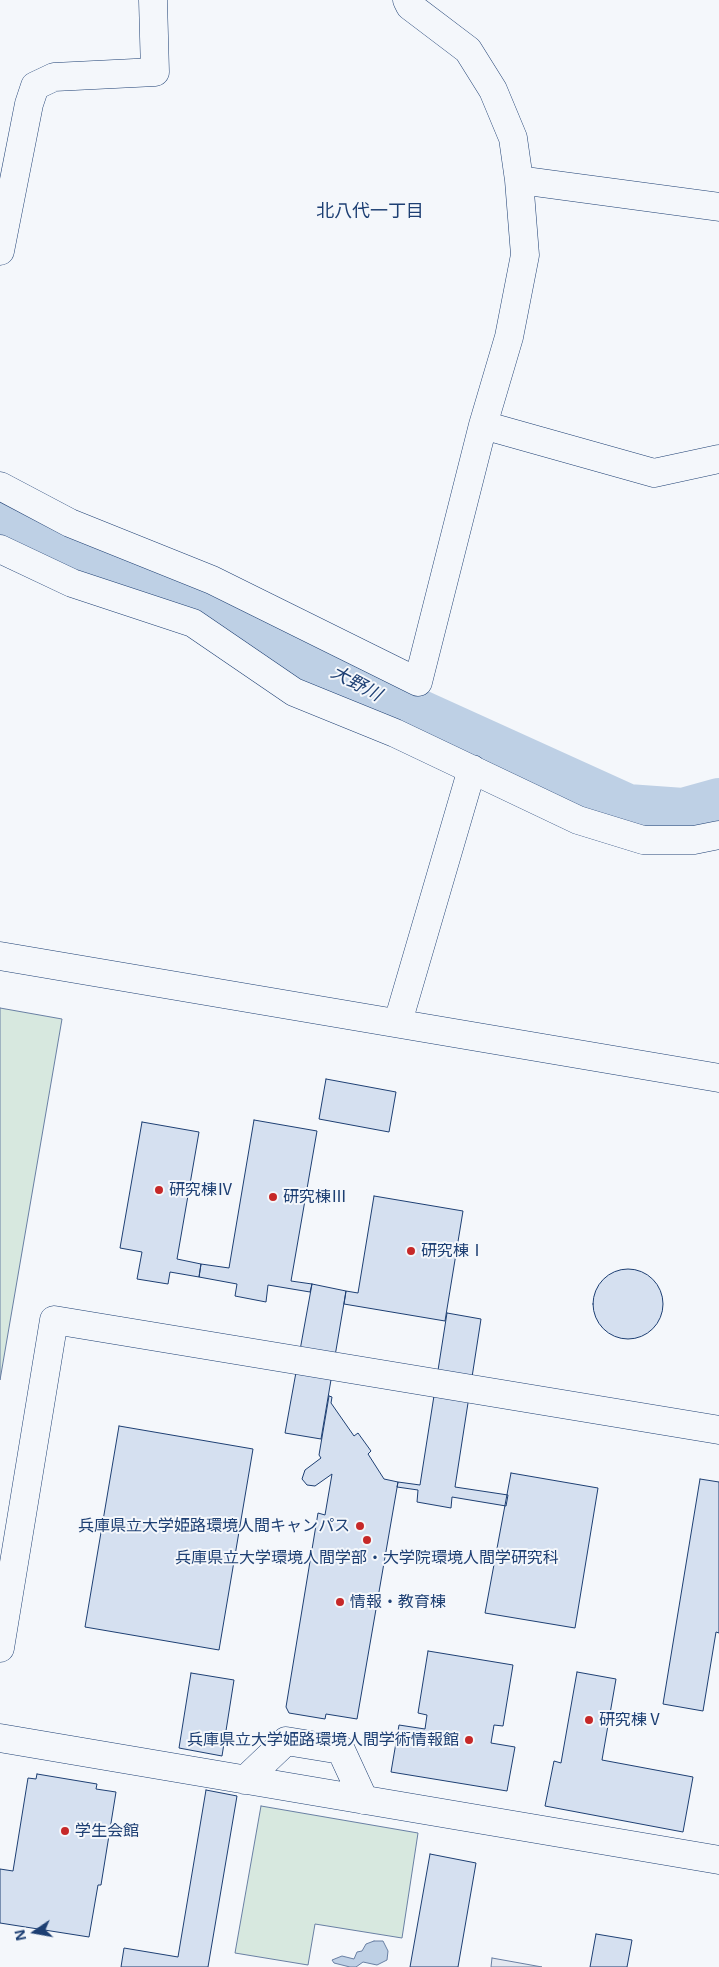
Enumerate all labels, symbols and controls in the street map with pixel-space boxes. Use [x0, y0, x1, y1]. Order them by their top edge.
district label: 北八代一丁目 [316, 201, 424, 223]
water label: 大野川 [327, 662, 385, 706]
place label: 研究棟Ⅳ [169, 1180, 233, 1200]
marker: 研究棟Ⅳ [153, 1184, 165, 1196]
place label: 研究棟Ⅲ [283, 1187, 347, 1207]
marker: 研究棟Ⅲ [267, 1191, 279, 1203]
place label: 研究棟Ⅰ [421, 1241, 485, 1261]
marker: 研究棟Ⅰ [405, 1245, 417, 1257]
place label: 兵庫県立大学姫路環境人間キャンパス [78, 1516, 350, 1536]
marker: 兵庫県立大学姫路環境人間キャンパス [354, 1520, 366, 1532]
marker: 兵庫県立大学環境人間学部・大学院環境人間学研究科 [361, 1534, 373, 1546]
place label: 兵庫県立大学環境人間学部・大学院環境人間学研究科 [175, 1548, 559, 1568]
place label: 情報・教育棟 [350, 1592, 446, 1612]
marker: 情報・教育棟 [334, 1596, 346, 1608]
place label: 研究棟Ⅴ [599, 1710, 663, 1730]
marker: 研究棟Ⅴ [583, 1714, 595, 1726]
place label: 兵庫県立大学姫路環境人間学術情報館 [187, 1730, 459, 1750]
marker: 兵庫県立大学姫路環境人間学術情報館 [463, 1734, 475, 1746]
place label: 学生会館 [75, 1821, 139, 1841]
marker: 学生会館 [59, 1825, 71, 1837]
north arrow [10, 1907, 60, 1957]
text: N [9, 1928, 30, 1943]

